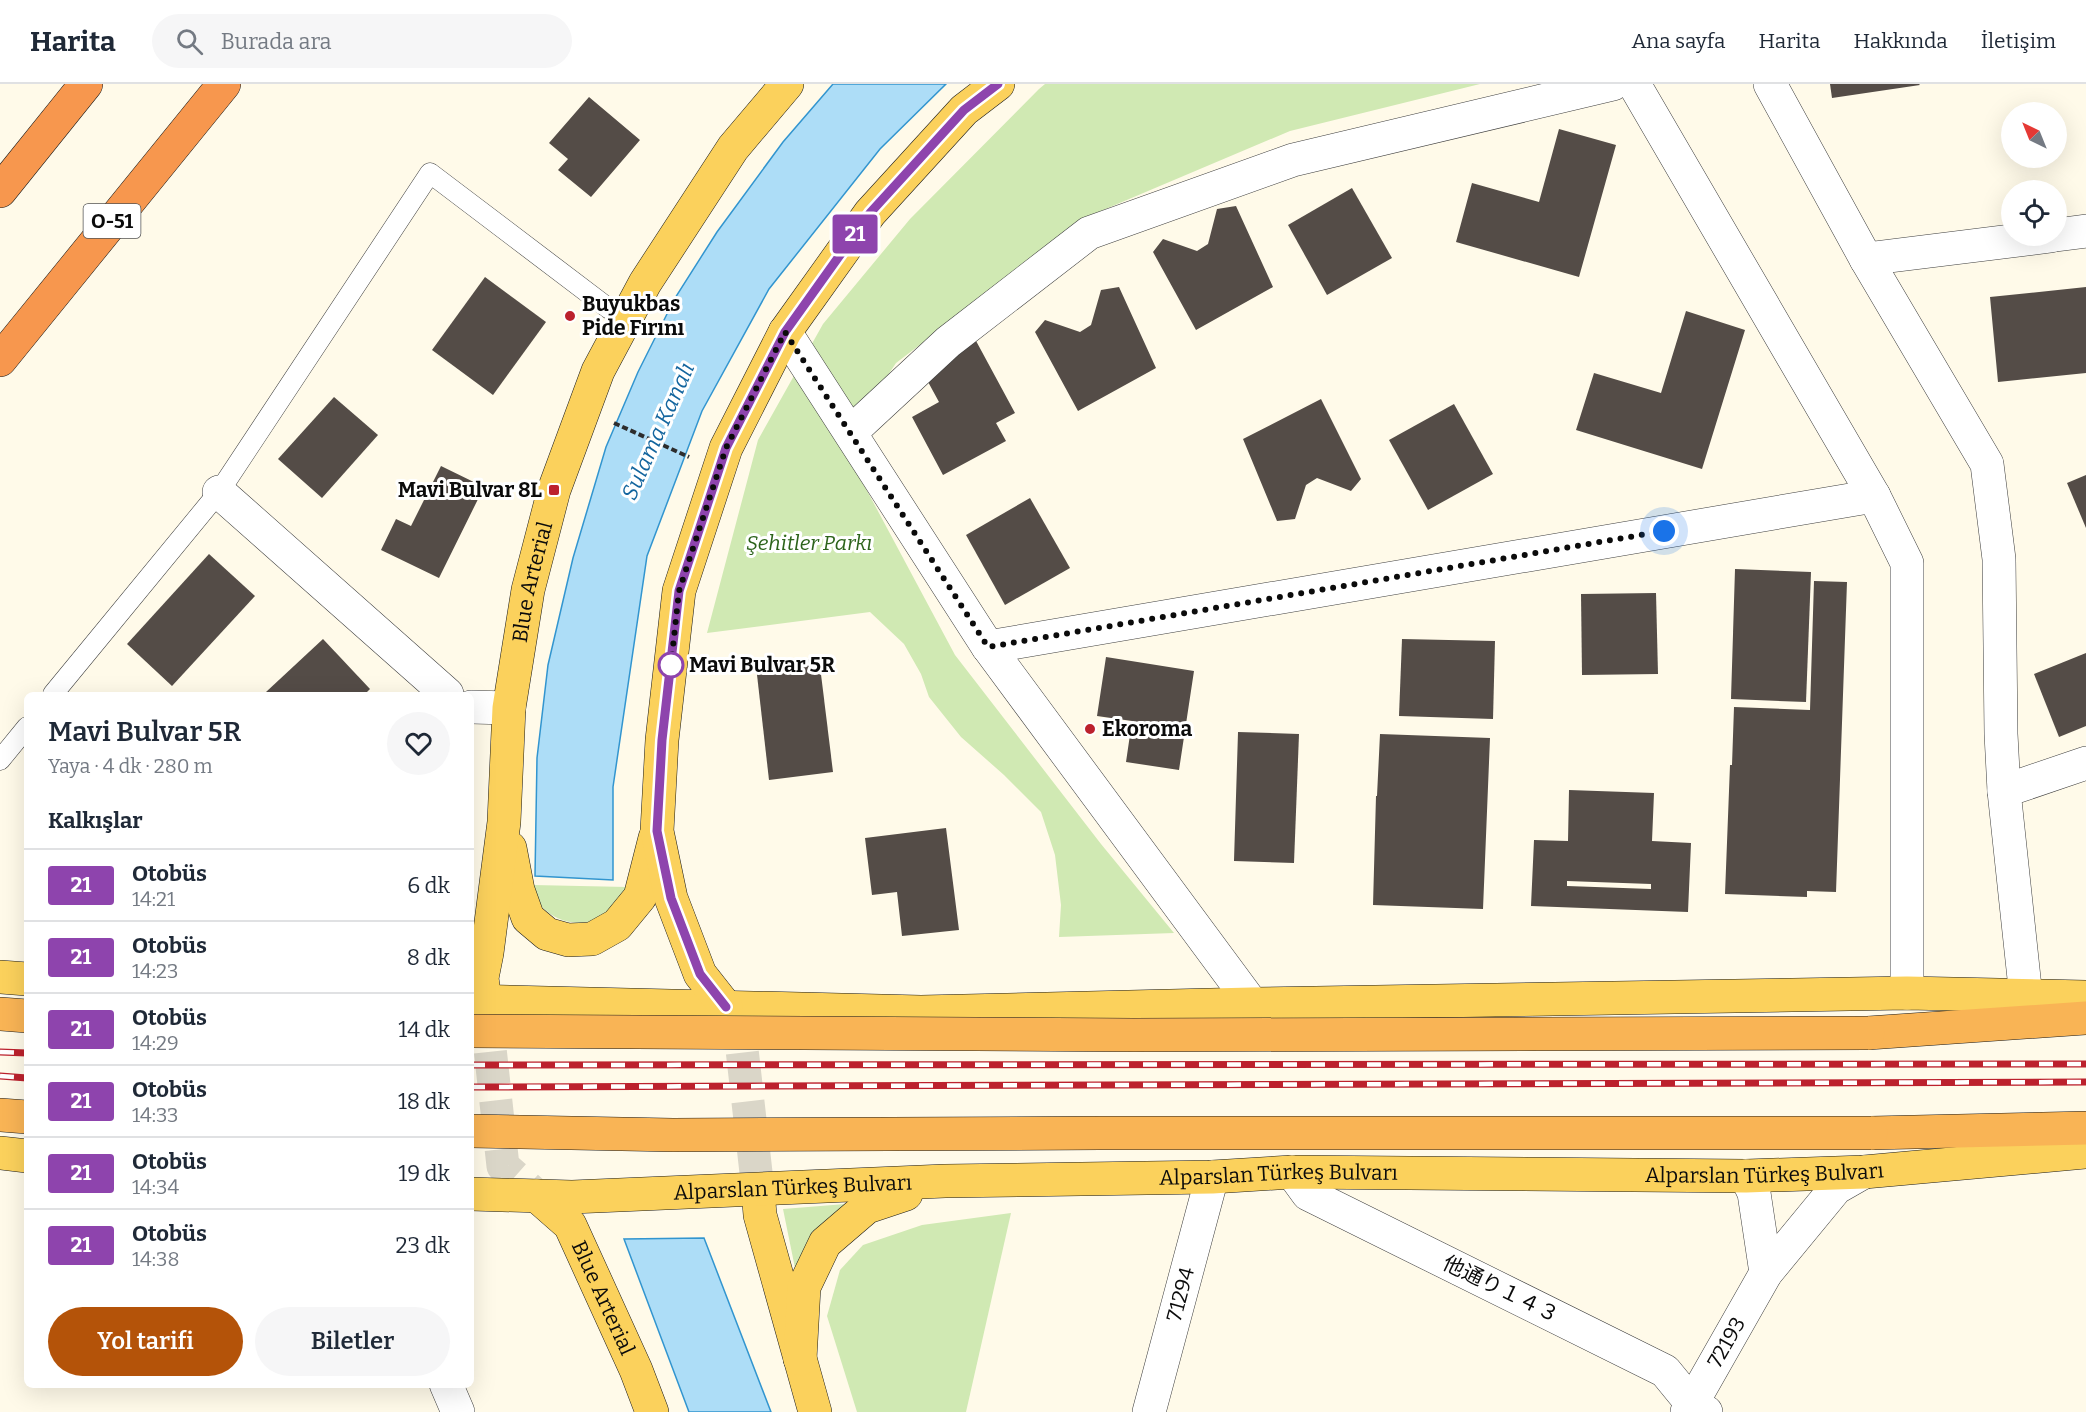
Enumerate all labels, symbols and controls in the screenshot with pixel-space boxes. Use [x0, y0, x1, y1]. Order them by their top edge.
search box [152, 14, 572, 68]
text: Harita [30, 25, 116, 58]
icon: search [173, 25, 206, 58]
text: Burada ara [221, 28, 332, 55]
text: Ana sayfa [1631, 28, 1725, 54]
text: Harita [1758, 28, 1820, 54]
text: Hakkında [1853, 28, 1948, 54]
text: İletişim [1981, 28, 2056, 54]
north arrow [2001, 102, 2067, 168]
map controls [2001, 102, 2067, 246]
button: locate [2001, 180, 2067, 246]
road number: O-51 [84, 204, 140, 238]
line badge: 21 [828, 214, 882, 254]
text: 21 [845, 221, 865, 247]
place label: Buyukbas Pide Fırını [582, 291, 685, 341]
marker: Buyukbas Pide Fırını [563, 309, 577, 323]
water label: Sulama Kanalı [616, 358, 700, 504]
place label: Mavi Bulvar 8L [398, 477, 542, 503]
marker: Mavi Bulvar 8L [547, 483, 561, 497]
your location [1649, 516, 1679, 546]
street label: Blue Arterial [507, 519, 558, 644]
park label: Şehitler Parkı [746, 530, 872, 556]
marker: Mavi Bulvar 5R [658, 652, 684, 678]
place label: Mavi Bulvar 5R [689, 652, 835, 678]
button: heart [387, 712, 450, 775]
text: Mavi Bulvar 5R [48, 715, 241, 748]
place label: Ekoroma [1102, 716, 1192, 742]
marker: Ekoroma [1083, 722, 1097, 736]
text: Yaya · 4 dk · 280 m [48, 754, 213, 778]
text: Kalkışlar [48, 807, 143, 834]
text: Otobüs [132, 860, 207, 887]
text: 21 [71, 872, 91, 898]
text: 6 dk [407, 872, 450, 899]
text: 14:21 [132, 887, 175, 911]
text: Otobüs [132, 932, 207, 959]
text: 21 [71, 944, 91, 970]
text: 8 dk [407, 944, 450, 971]
text: 14:23 [132, 959, 178, 983]
text: Otobüs [132, 1004, 207, 1031]
text: 21 [71, 1016, 91, 1042]
text: 14 dk [398, 1016, 450, 1043]
text: 14:29 [132, 1031, 179, 1055]
text: Otobüs [132, 1076, 207, 1103]
text: 21 [71, 1088, 91, 1114]
text: 18 dk [398, 1088, 450, 1115]
text: 14:33 [132, 1103, 178, 1127]
text: Otobüs [132, 1148, 207, 1175]
street label: Alparslan Türkeş Bulvarı [1645, 1157, 1885, 1189]
street label: Alparslan Türkeş Bulvarı [1159, 1159, 1398, 1191]
text: 21 [71, 1160, 91, 1186]
text: 19 dk [398, 1160, 450, 1187]
street label: Alparslan Türkeş Bulvarı [673, 1169, 913, 1206]
text: 14:34 [132, 1175, 179, 1199]
text: Otobüs [132, 1220, 207, 1247]
text: 21 [71, 1232, 91, 1258]
text: 23 dk [396, 1232, 450, 1259]
street label: Blue Arterial [566, 1236, 641, 1359]
text: 14:38 [132, 1247, 179, 1271]
street label: 他通り１４３ [1439, 1250, 1563, 1328]
street label: 71294 [1161, 1264, 1200, 1324]
button: Yol tarifi [48, 1307, 243, 1376]
button: Biletler [255, 1307, 450, 1376]
street label: 72193 [1702, 1312, 1751, 1372]

